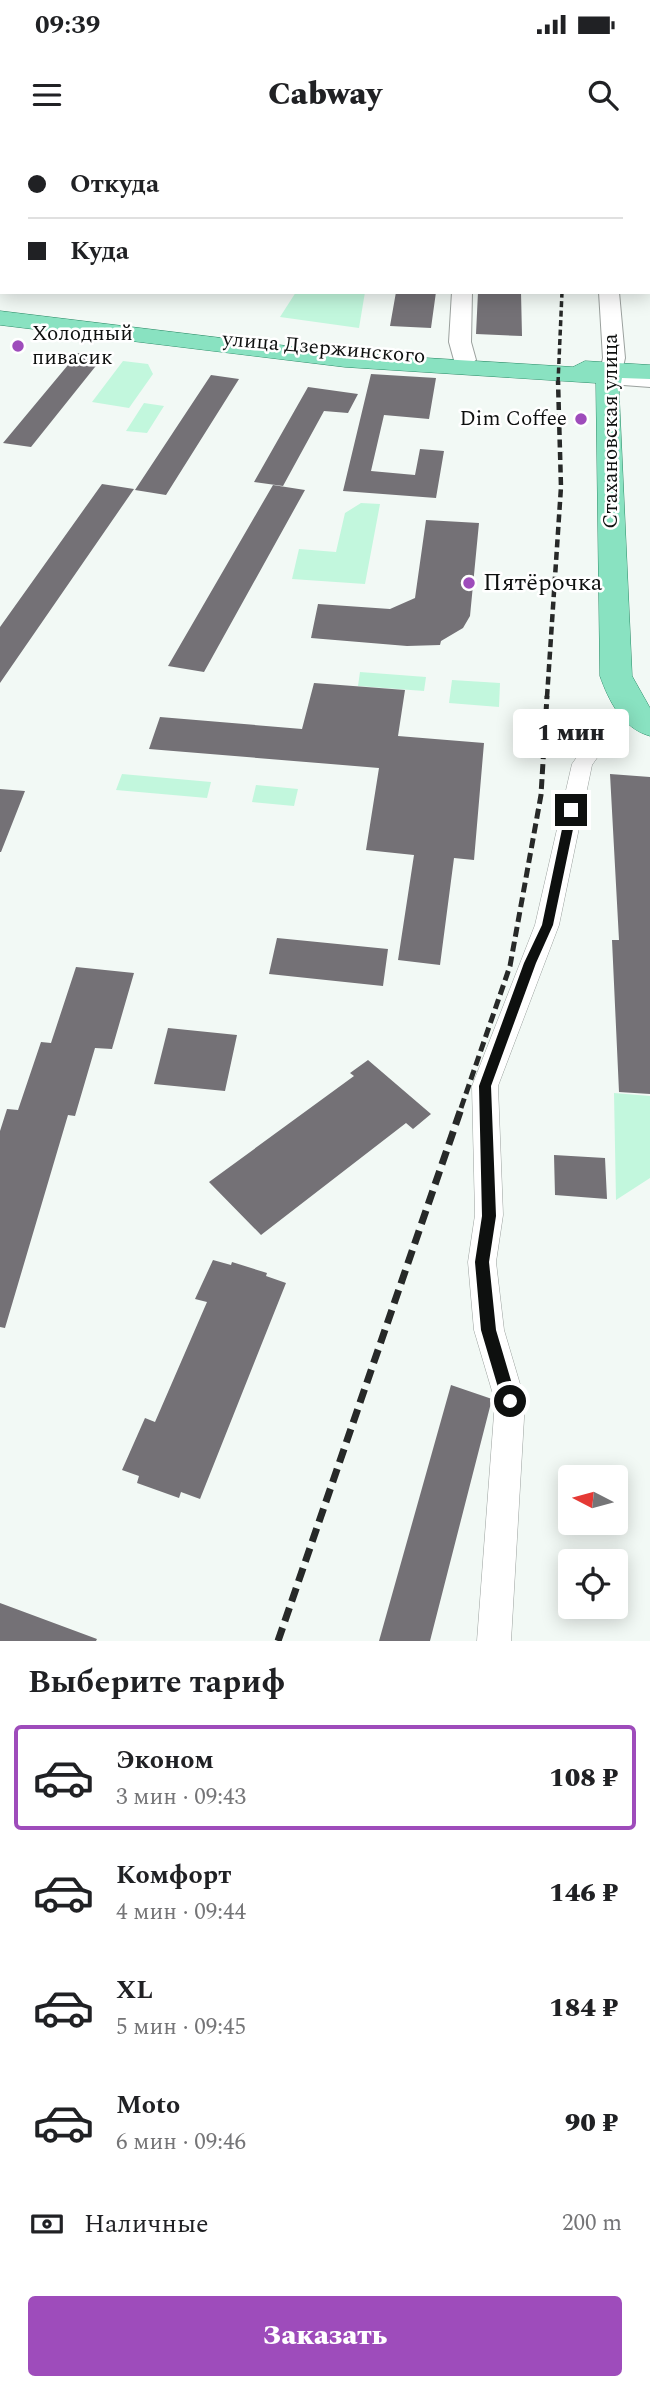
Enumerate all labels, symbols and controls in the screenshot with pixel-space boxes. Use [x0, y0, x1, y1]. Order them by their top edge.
text: 09:39 [35, 5, 100, 45]
text: Cabway [268, 70, 382, 119]
icon: menu [28, 76, 66, 114]
icon: search [584, 76, 622, 114]
text: Откуда [70, 164, 159, 204]
text: Куда [70, 231, 129, 271]
place label: Холодный пивасик [32, 318, 133, 374]
street label: улица Дзержинского [220, 323, 427, 373]
street label: Стахановская улица [595, 333, 627, 529]
marker: Холодный пивасик [10, 338, 26, 354]
place label: Dim Coffee [460, 403, 567, 435]
marker: Dim Coffee [573, 411, 589, 427]
place label: Пятёрочка [483, 565, 603, 601]
marker: Пятёрочка [461, 575, 477, 591]
callout: 1 мин [513, 708, 629, 758]
text: 1 мин [537, 716, 605, 751]
route end [555, 794, 587, 826]
route start [494, 1385, 526, 1417]
north arrow [558, 1465, 628, 1535]
map controls [558, 1465, 628, 1619]
button: locate [558, 1549, 628, 1619]
text: Выберите тариф [28, 1658, 285, 1707]
text: Эконом [116, 1740, 214, 1780]
icon: car [32, 1746, 95, 1809]
text: 108 ₽ [549, 1758, 618, 1798]
text: 3 мин · 09:43 [116, 1780, 246, 1815]
text: Комфорт [116, 1855, 231, 1895]
icon: car [32, 1861, 95, 1924]
text: 146 ₽ [549, 1873, 618, 1913]
text: 4 мин · 09:44 [116, 1895, 246, 1930]
text: XL [116, 1970, 153, 2010]
icon: car [32, 1976, 95, 2039]
text: 184 ₽ [549, 1988, 618, 2028]
text: 5 мин · 09:45 [116, 2010, 246, 2045]
text: Moto [116, 2085, 180, 2125]
icon: car [32, 2091, 95, 2154]
text: 90 ₽ [565, 2103, 618, 2143]
text: 6 мин · 09:46 [116, 2125, 246, 2160]
text: Наличные [84, 2204, 209, 2244]
icon: cash [28, 2205, 66, 2243]
text: 200 m [562, 2206, 622, 2241]
button: Заказать [28, 2296, 622, 2376]

